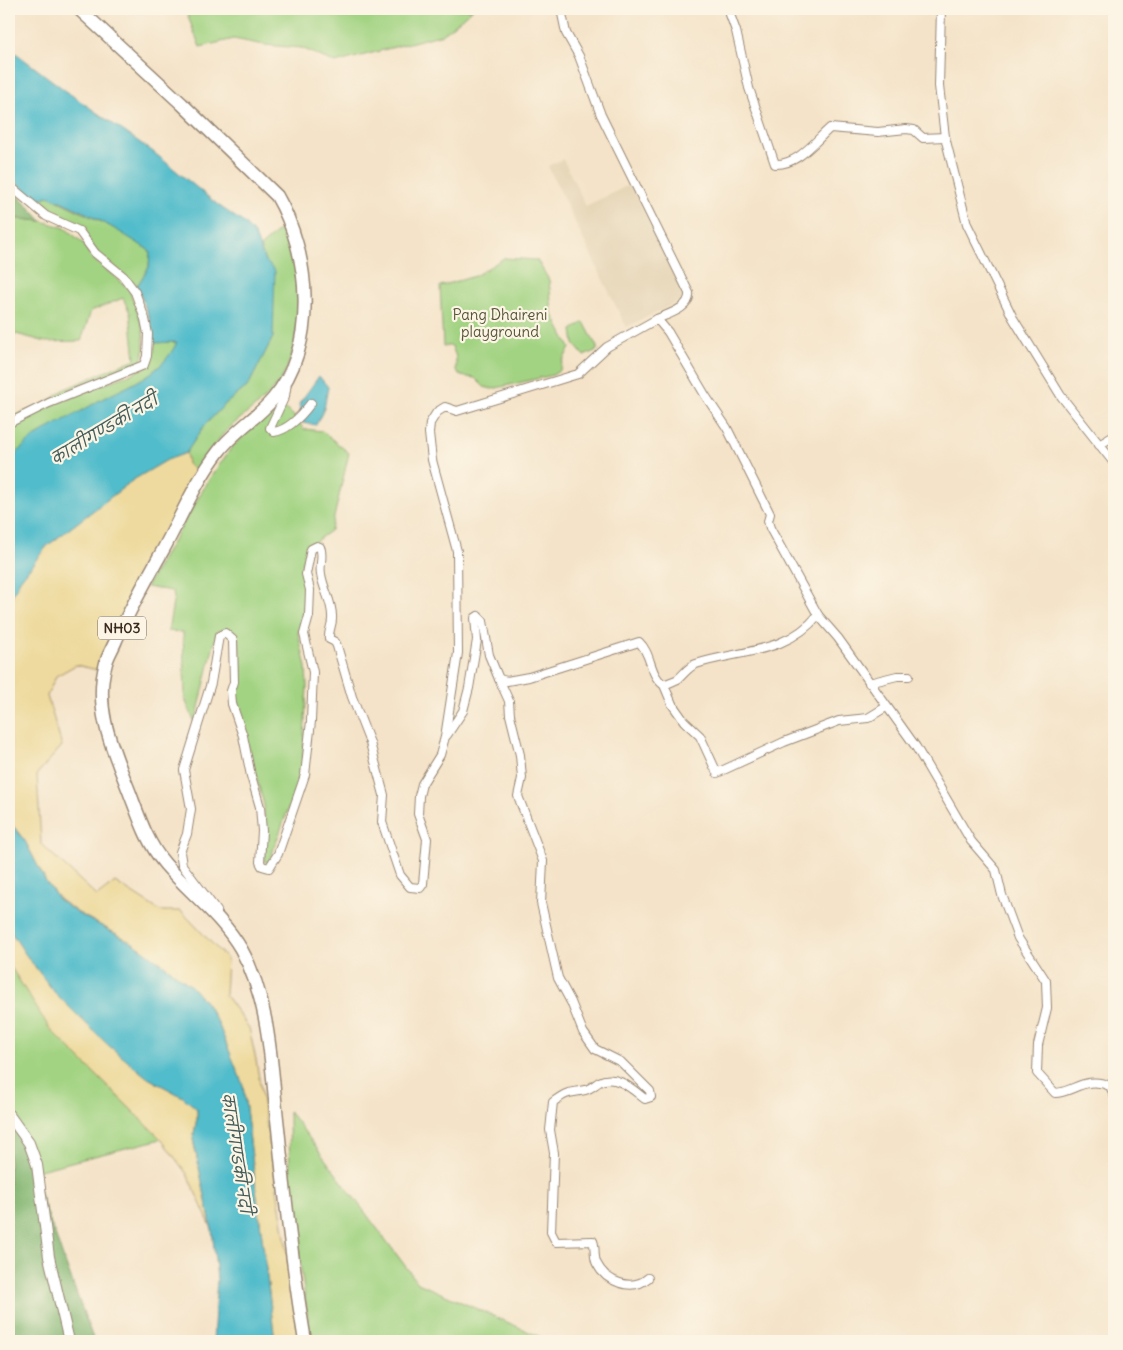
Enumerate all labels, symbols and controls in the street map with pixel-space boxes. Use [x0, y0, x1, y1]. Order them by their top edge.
park label: Pang Dhaireni playground [453, 305, 547, 341]
water label: कालीगण्डकी नदी [46, 385, 165, 469]
road number: NH03 [98, 616, 146, 640]
water label: कालीगण्डकी नदी [218, 1091, 259, 1219]

